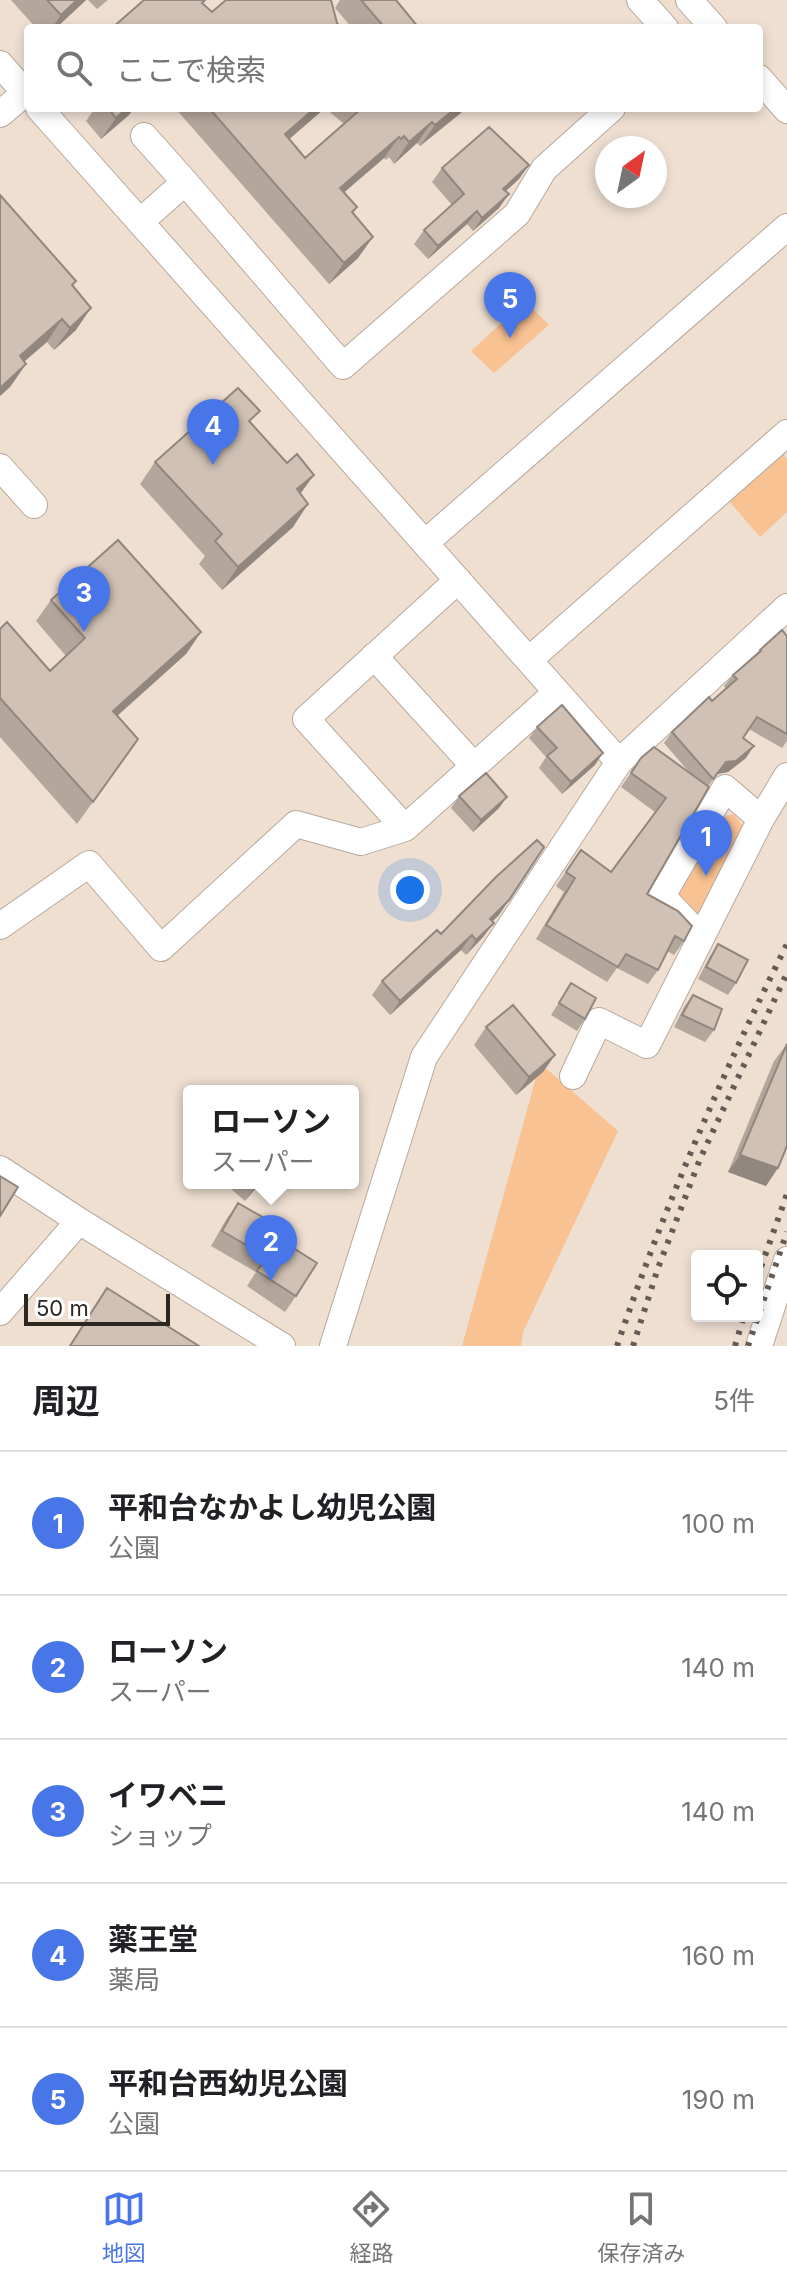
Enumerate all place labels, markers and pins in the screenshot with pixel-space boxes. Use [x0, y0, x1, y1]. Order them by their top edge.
pin: 5 [484, 272, 536, 338]
pin: 4 [187, 399, 239, 465]
pin: 3 [58, 566, 110, 632]
pin: 1 [680, 810, 732, 876]
pin: 2 [245, 1215, 297, 1281]

